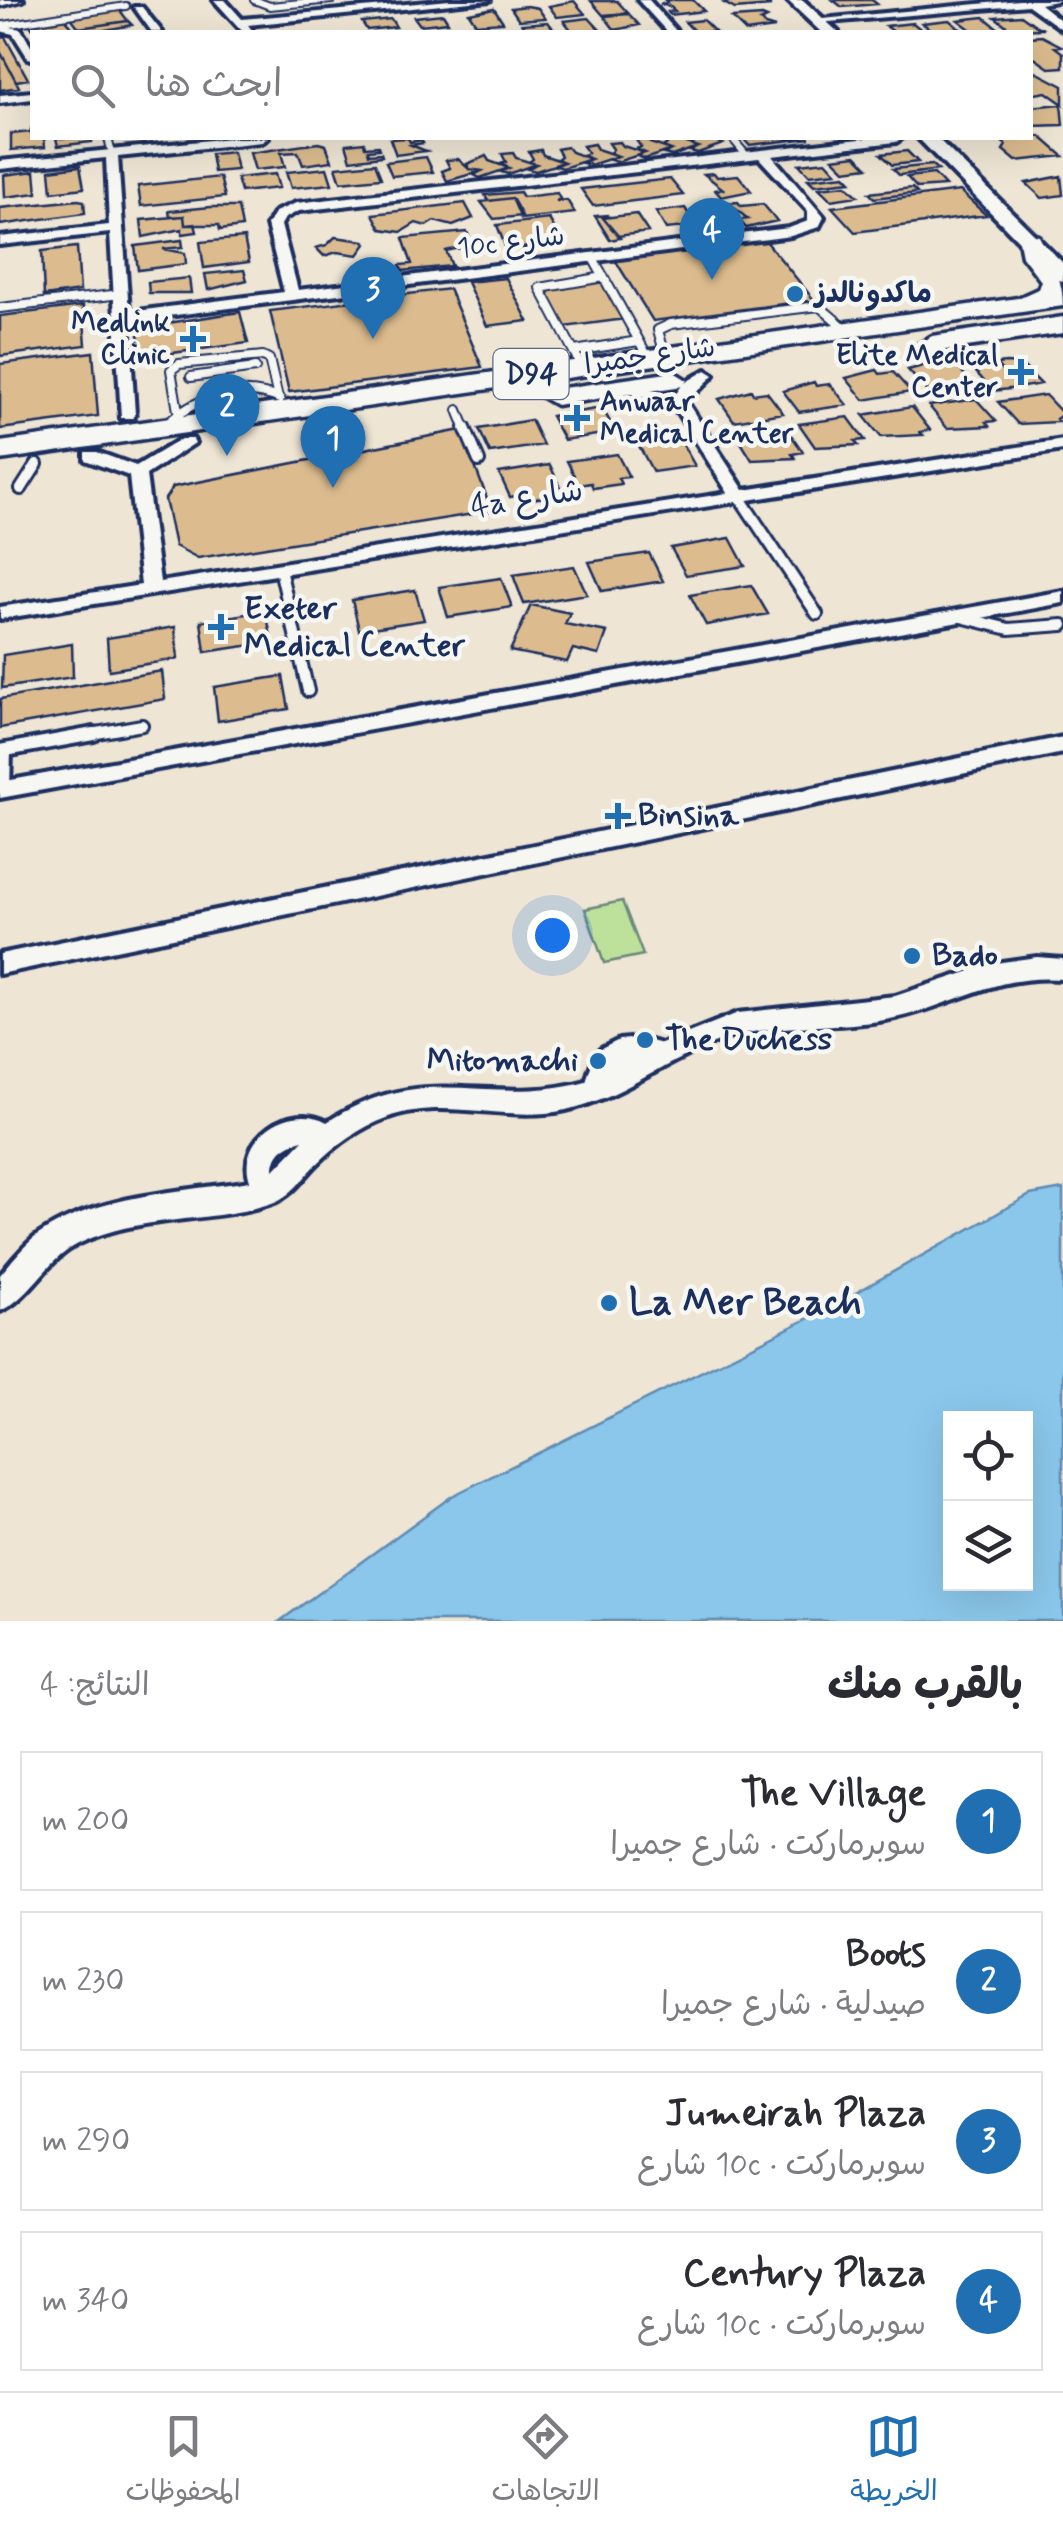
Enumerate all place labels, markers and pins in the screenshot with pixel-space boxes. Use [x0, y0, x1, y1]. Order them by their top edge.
pin: 4 [680, 198, 744, 280]
pin: 3 [340, 256, 406, 339]
place label: ماكدونالدز [812, 276, 932, 313]
marker: ماكدونالدز [784, 283, 806, 305]
place label: Medlink Clinic [71, 305, 170, 374]
marker: Medlink Clinic [180, 326, 206, 352]
place label: Elite Medical Center [836, 338, 998, 407]
marker: Elite Medical Center [1008, 359, 1034, 385]
pin: 2 [194, 374, 260, 456]
place label: Anwaar Medical Center [600, 384, 795, 453]
marker: Anwaar Medical Center [564, 405, 590, 431]
pin: 1 [300, 406, 366, 488]
place label: Exeter Medical Center [244, 588, 466, 667]
marker: Exeter Medical Center [208, 614, 234, 640]
place label: Binsina [638, 795, 740, 837]
marker: Binsina [607, 805, 629, 827]
place label: Bado [932, 935, 998, 977]
marker: Bado [901, 945, 923, 967]
place label: The Duchess [665, 1019, 832, 1061]
marker: The Duchess [634, 1029, 656, 1051]
place label: Mitomachi [427, 1040, 578, 1082]
marker: Mitomachi [587, 1050, 609, 1072]
place label: La Mer Beach [629, 1279, 862, 1328]
marker: La Mer Beach [598, 1292, 620, 1314]

